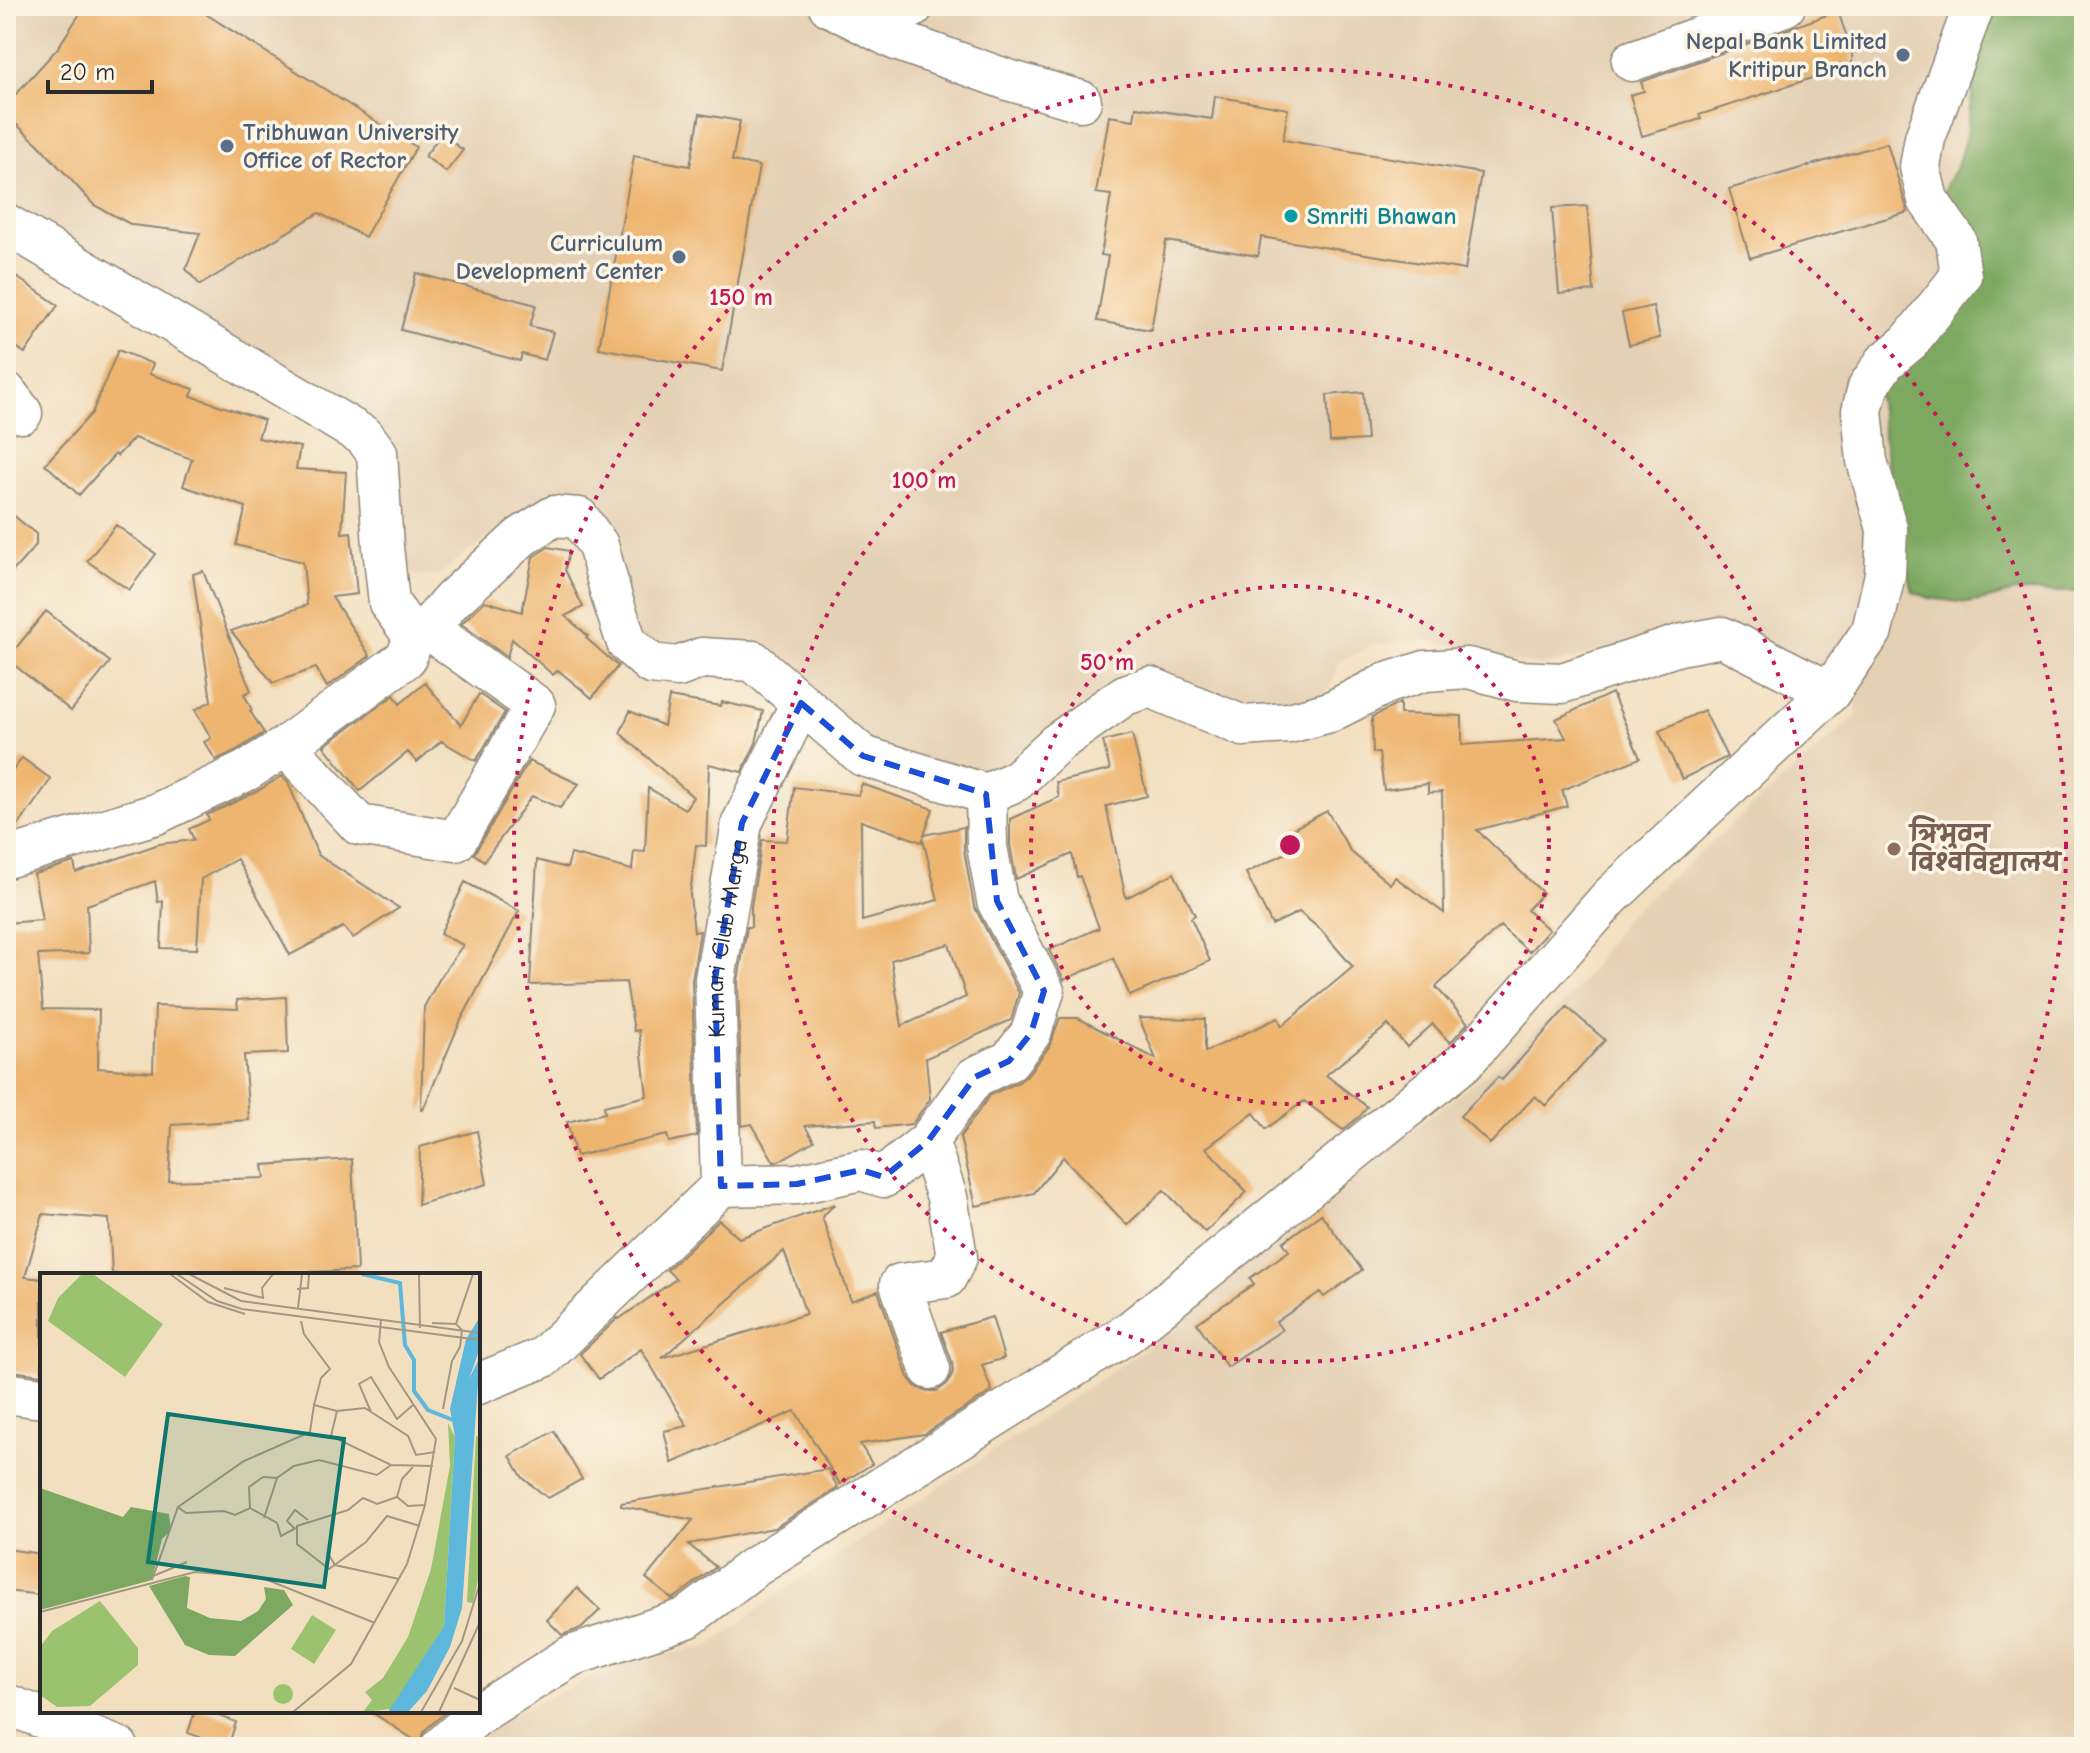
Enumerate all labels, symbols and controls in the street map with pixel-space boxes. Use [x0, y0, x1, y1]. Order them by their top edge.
place label: Nepal Bank Limited Kritipur Branch [1686, 27, 1887, 83]
scale bar [48, 44, 152, 94]
marker: Nepal Bank Limited Kritipur Branch [1894, 46, 1912, 64]
text: 20 m [60, 58, 115, 86]
place label: Tribhuwan University Office of Rector [243, 118, 459, 174]
marker: Tribhuwan University Office of Rector [218, 137, 236, 155]
place label: Smriti Bhawan [1307, 202, 1457, 230]
marker: Smriti Bhawan [1282, 207, 1300, 225]
place label: Curriculum Development Center [456, 229, 663, 285]
marker: Curriculum Development Center [670, 248, 688, 266]
text: 150 m [709, 283, 773, 311]
text: 100 m [892, 466, 956, 494]
text: 50 m [1080, 648, 1134, 676]
place label: त्रिभुवन विश्वविद्यालय [1908, 815, 2062, 877]
centre of rings [1276, 831, 1304, 859]
street label: Kumari Club Marga [701, 837, 753, 1038]
marker: त्रिभुवन विश्वविद्यालय [1885, 840, 1903, 858]
inset map [40, 1273, 480, 1713]

